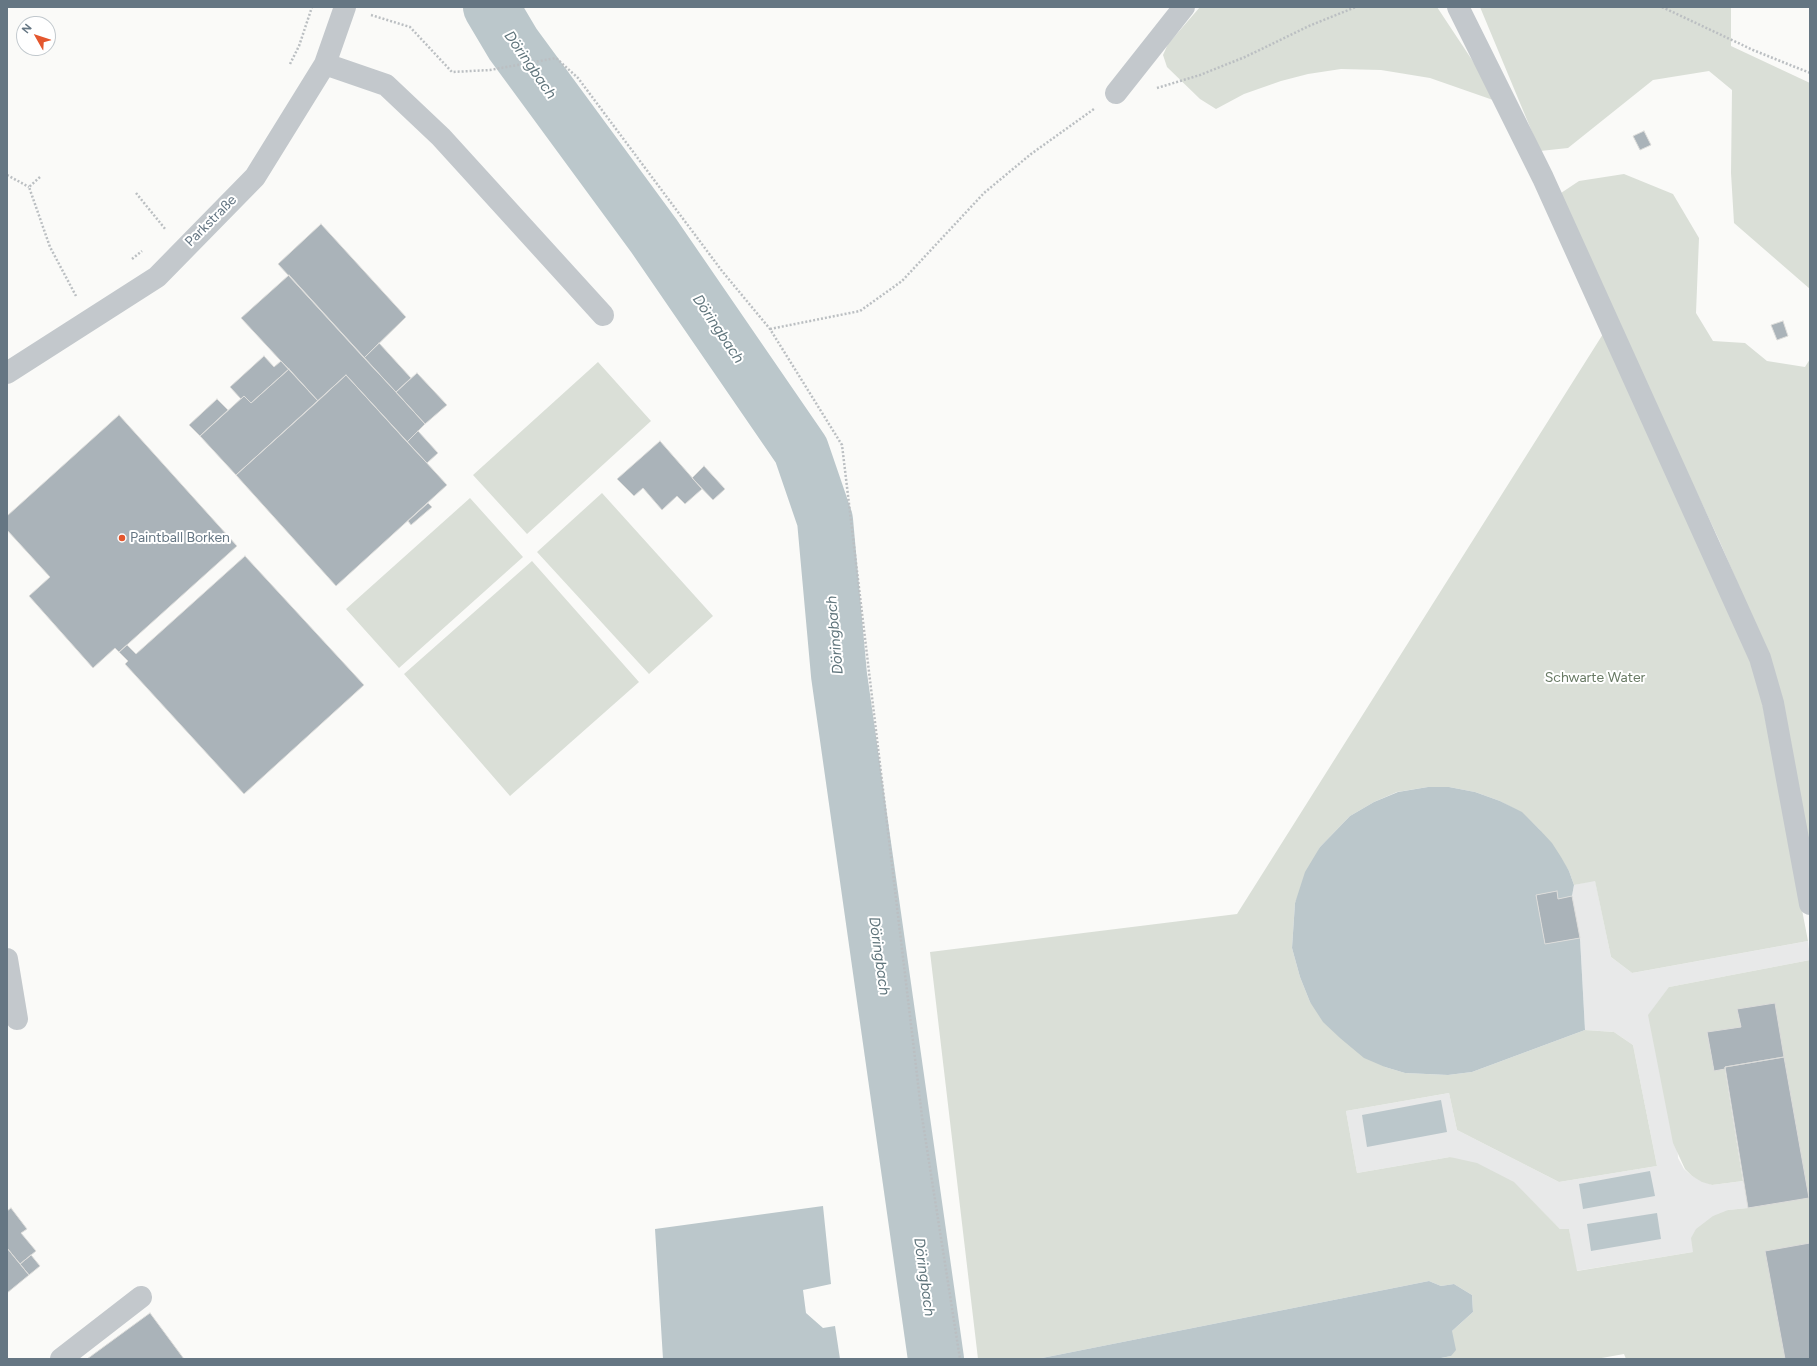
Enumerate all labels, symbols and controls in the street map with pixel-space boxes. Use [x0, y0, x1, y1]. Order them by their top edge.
north arrow [16, 16, 56, 56]
text: N [19, 21, 35, 36]
water label: Döringbach [500, 28, 560, 102]
street label: Parkstraße [182, 192, 240, 250]
water label: Döringbach [688, 291, 748, 367]
place label: Paintball Borken [130, 530, 230, 546]
marker: Paintball Borken [117, 533, 127, 543]
water label: Döringbach [823, 595, 847, 675]
park label: Schwarte Water [1545, 670, 1645, 686]
water label: Döringbach [865, 916, 893, 996]
water label: Döringbach [910, 1237, 938, 1317]

